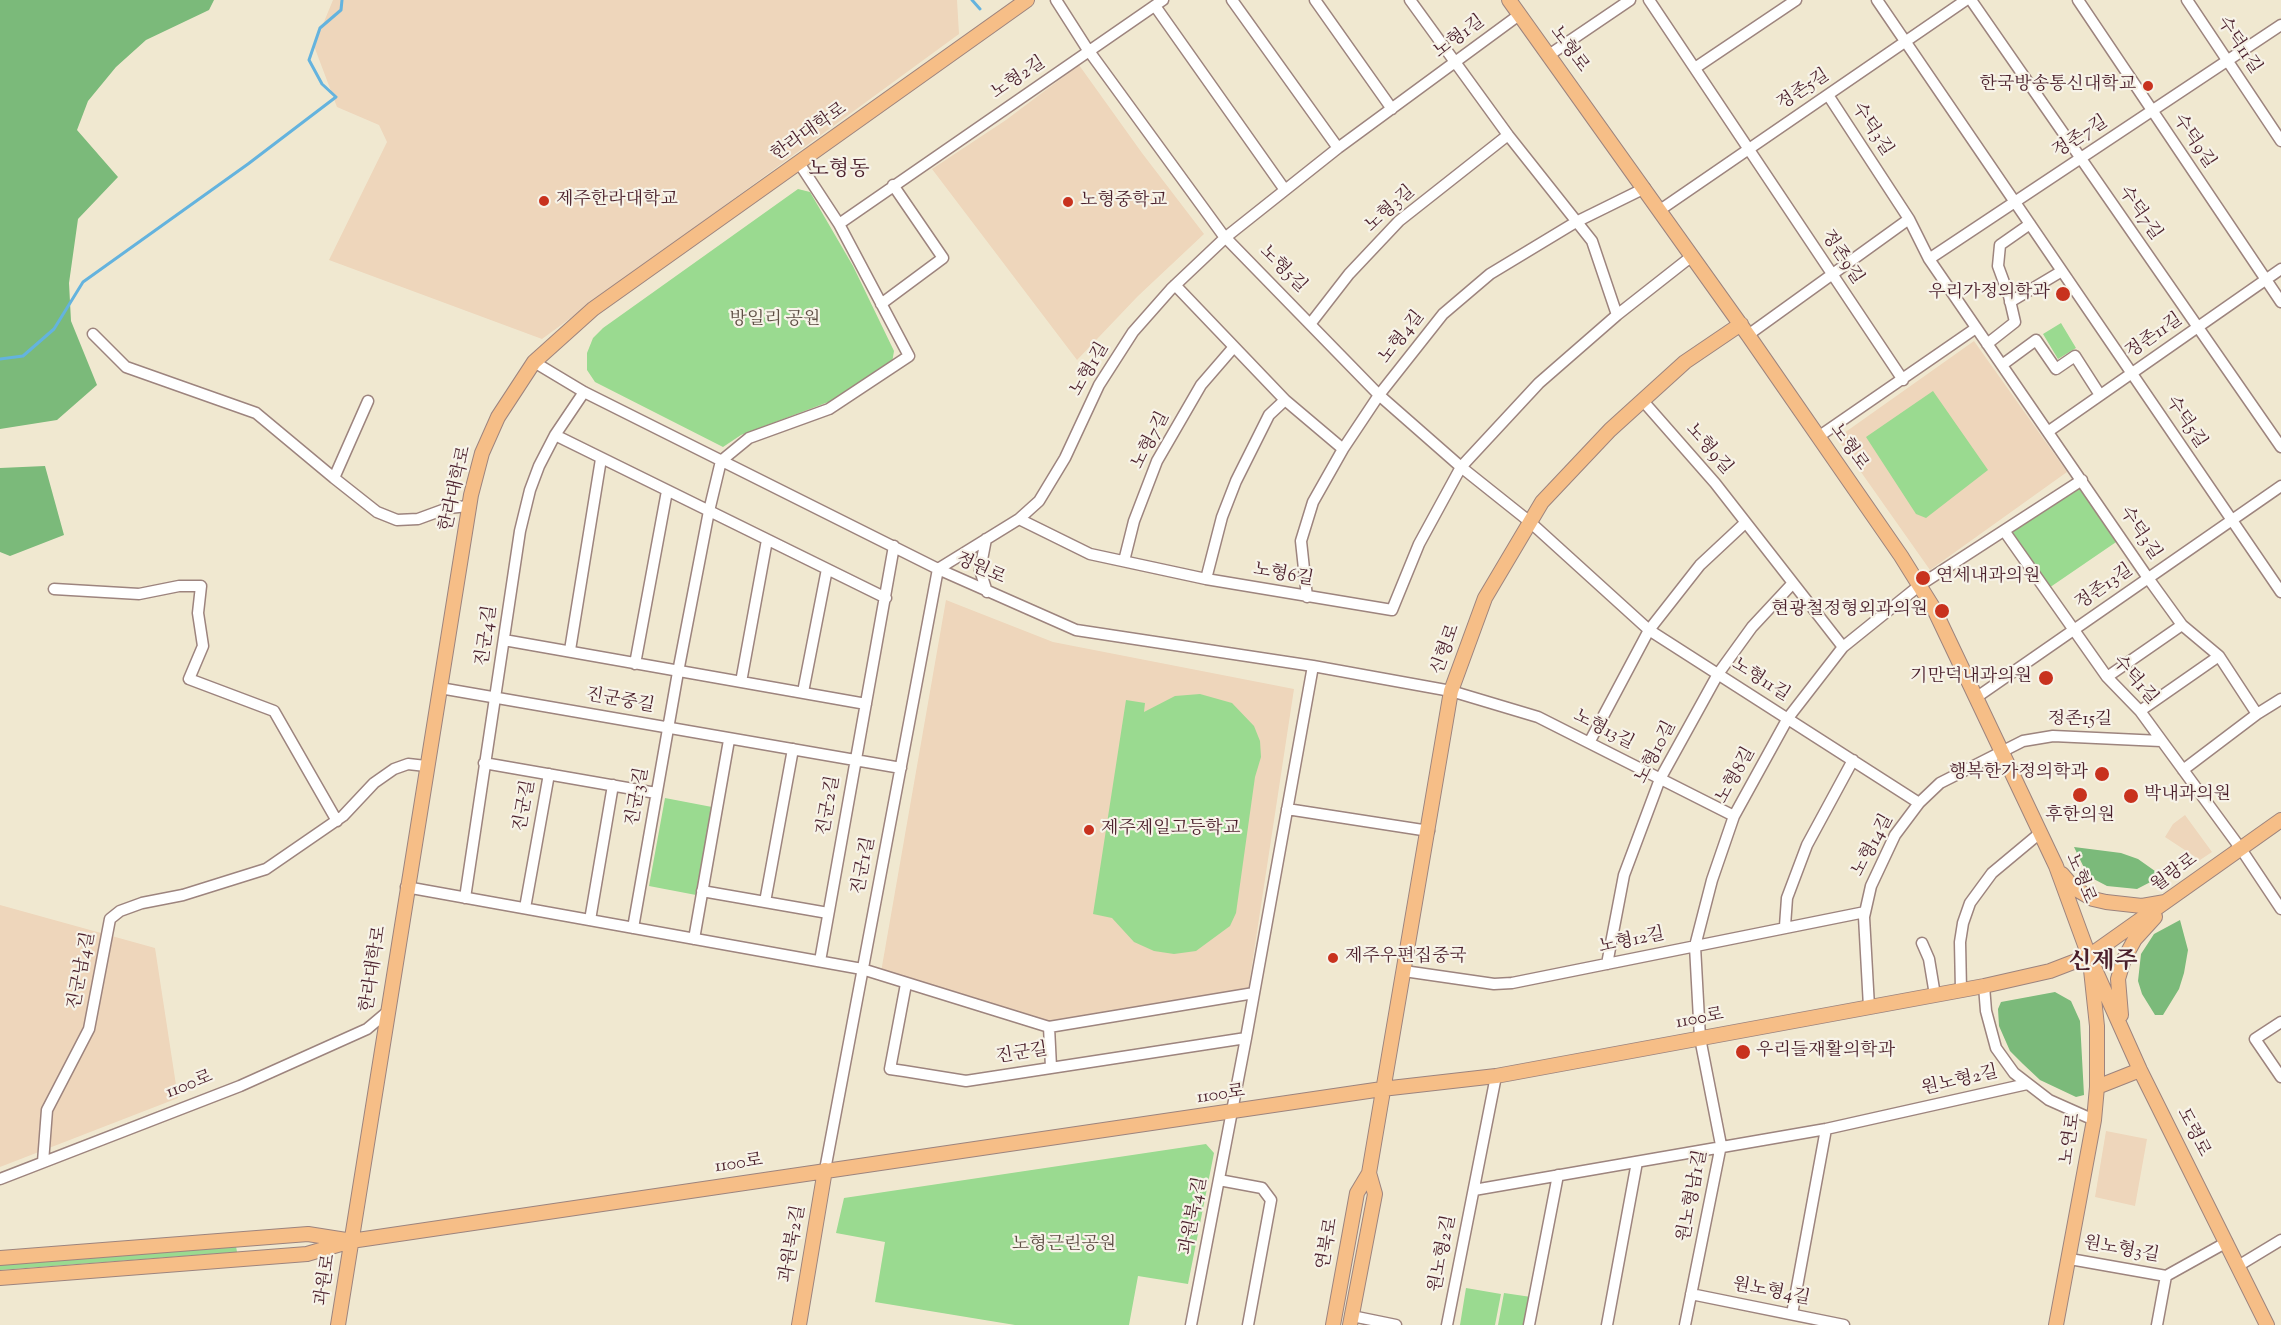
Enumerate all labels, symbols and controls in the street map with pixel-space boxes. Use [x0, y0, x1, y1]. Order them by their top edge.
street label: 노형1길 [1430, 12, 1490, 64]
street label: 수덕11길 [2211, 13, 2265, 79]
street label: 노형로 [1544, 23, 1592, 77]
street label: 노형2길 [988, 53, 1050, 105]
street label: 정존5길 [1774, 66, 1834, 116]
place label: 한국방송통신대학교 [1980, 75, 2136, 97]
marker: 한국방송통신대학교 [2141, 79, 2155, 93]
street label: 한라대학로 [768, 99, 852, 167]
street label: 수덕3길 [1846, 99, 1896, 161]
street label: 수덕9길 [2167, 111, 2219, 173]
street label: 정존7길 [2049, 112, 2113, 164]
district label: 노형동 [809, 158, 869, 184]
street label: 노형3길 [1362, 182, 1420, 238]
street label: 수덕7길 [2113, 183, 2165, 245]
place label: 제주한라대학교 [556, 190, 678, 212]
place label: 노형중학교 [1080, 191, 1167, 213]
marker: 제주한라대학교 [537, 194, 551, 208]
marker: 노형중학교 [1061, 195, 1075, 209]
street label: 정존9길 [1815, 227, 1867, 289]
street label: 노형5길 [1254, 242, 1310, 298]
place label: 우리가정의학과 [1928, 283, 2050, 305]
marker: 우리가정의학과 [2054, 285, 2072, 303]
street label: 노형4길 [1376, 307, 1430, 369]
park label: 방일리 공원 [730, 310, 820, 332]
street label: 정존11길 [2122, 310, 2188, 364]
street label: 노형1길 [1067, 339, 1115, 401]
street label: 수덕5길 [2160, 393, 2210, 453]
street label: 노형7길 [1128, 409, 1176, 473]
street label: 노형9길 [1680, 420, 1736, 480]
street label: 노형로 [1824, 420, 1872, 476]
street label: 한라대학로 [437, 444, 477, 534]
street label: 수덕3길 [2113, 503, 2165, 565]
street label: 정원로 [952, 550, 1008, 590]
street label: 노형6길 [1251, 560, 1315, 592]
street label: 정존13길 [2072, 560, 2138, 616]
place label: 연세내과의원 [1936, 567, 2040, 589]
marker: 연세내과의원 [1914, 569, 1932, 587]
place label: 현광철정형외과의원 [1772, 600, 1928, 622]
marker: 현광철정형외과의원 [1933, 602, 1951, 620]
street label: 진군4길 [473, 604, 503, 668]
street label: 신형로 [1428, 622, 1466, 678]
street label: 수덕1길 [2107, 652, 2161, 710]
street label: 노형11길 [1727, 655, 1793, 707]
place label: 기만덕내과의원 [1910, 667, 2032, 689]
marker: 기만덕내과의원 [2037, 669, 2055, 687]
street label: 진군중길 [584, 685, 656, 719]
street label: 노형13길 [1569, 706, 1637, 756]
street label: 정존15길 [2048, 710, 2112, 732]
street label: 노형10길 [1632, 718, 1682, 788]
street label: 노형8길 [1713, 744, 1761, 808]
place label: 행복한가정의학과 [1949, 763, 2088, 785]
marker: 행복한가정의학과 [2093, 765, 2111, 783]
street label: 진군3길 [623, 766, 655, 828]
street label: 진군2길 [814, 774, 846, 838]
street label: 진군길 [511, 778, 541, 834]
place label: 박내과의원 [2144, 785, 2231, 807]
marker: 후한의원 [2071, 786, 2089, 804]
marker: 박내과의원 [2122, 787, 2140, 805]
place label: 후한의원 [2045, 806, 2115, 828]
street label: 노형14길 [1849, 811, 1899, 881]
place label: 제주제일고등학교 [1101, 819, 1240, 841]
marker: 제주제일고등학교 [1082, 823, 1096, 837]
street label: 진군1길 [849, 835, 881, 897]
street label: 월랑로 [2148, 850, 2202, 898]
street label: 노형로 [2059, 851, 2099, 907]
street label: 한라대학로 [358, 924, 392, 1014]
street label: 노형12길 [1597, 925, 1667, 959]
street label: 진군남4길 [65, 930, 101, 1012]
place label: 제주우편집중국 [1345, 947, 1467, 969]
district label: 신제주 [2068, 950, 2138, 978]
marker: 제주우편집중국 [1326, 951, 1340, 965]
street label: 1100로 [1674, 1005, 1726, 1035]
street label: 진군길 [995, 1040, 1049, 1070]
place label: 우리들재활의학과 [1756, 1041, 1895, 1063]
marker: 우리들재활의학과 [1734, 1043, 1752, 1061]
street label: 원노형2길 [1920, 1063, 2000, 1101]
street label: 1100로 [163, 1067, 217, 1105]
street label: 1100로 [1195, 1082, 1247, 1110]
street label: 도령로 [2171, 1105, 2213, 1161]
street label: 노연로 [2057, 1112, 2087, 1166]
street label: 원노형남1길 [1675, 1148, 1713, 1244]
street label: 1100로 [713, 1151, 765, 1179]
street label: 과원북4길 [1177, 1175, 1213, 1257]
street label: 과원북2길 [777, 1204, 811, 1284]
street label: 원노형2길 [1426, 1214, 1462, 1294]
street label: 연북로 [1314, 1216, 1344, 1272]
street label: 원노형3길 [2081, 1234, 2161, 1268]
park label: 노형근린공원 [1012, 1235, 1116, 1257]
street label: 과원로 [312, 1253, 342, 1307]
street label: 원노형4길 [1730, 1275, 1812, 1311]

